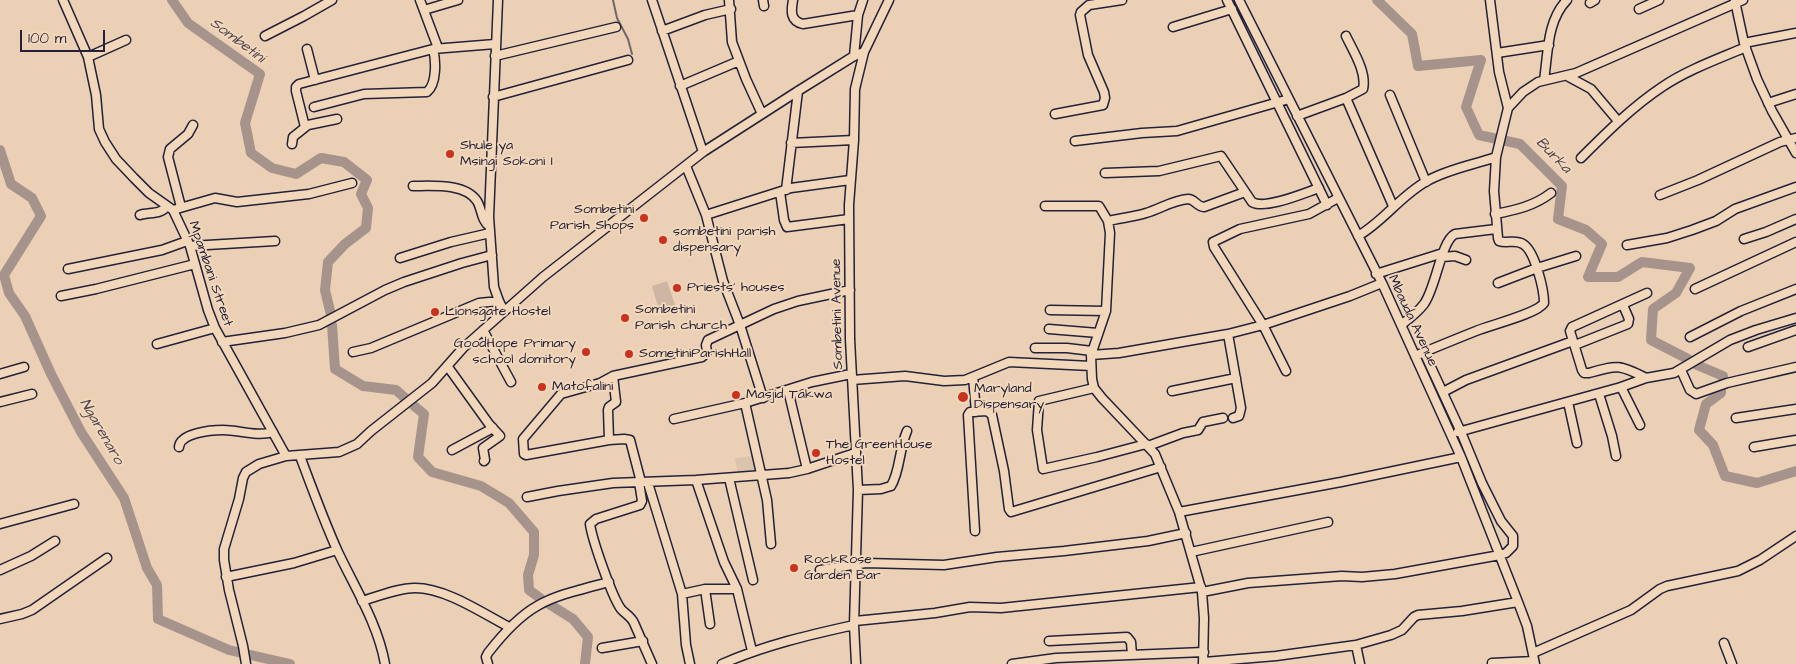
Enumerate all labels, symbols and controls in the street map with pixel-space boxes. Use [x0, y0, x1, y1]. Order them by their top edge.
water label: Sombetini [206, 14, 268, 68]
scale bar [22, 20, 108, 52]
text: 100 m [28, 28, 67, 49]
water label: Burka [1531, 134, 1575, 178]
place label: Shule ya Msingi Sokoni I [460, 138, 553, 170]
marker: Shule ya Msingi Sokoni I [444, 148, 456, 160]
place label: Sombetini Parish Shops [550, 202, 634, 234]
marker: Sombetini Parish Shops [638, 212, 650, 224]
street label: Mpambani Street [184, 219, 236, 329]
place label: sombetini parish dispensary [673, 224, 775, 256]
marker: sombetini parish dispensary [657, 234, 669, 246]
street label: Sombetini Avenue [829, 258, 847, 370]
street label: Mbauda Avenue [1383, 273, 1441, 369]
place label: Priests' houses [687, 280, 784, 296]
marker: Priests' houses [671, 282, 683, 294]
place label: Sombetini Parish church [635, 302, 727, 334]
place label: Lionsgate Hostel [445, 304, 551, 320]
marker: Lionsgate Hostel [429, 306, 441, 318]
marker: Sombetini Parish church [619, 312, 631, 324]
place label: GoodHope Primary school domitory [454, 336, 576, 368]
marker: GoodHope Primary school domitory [580, 346, 592, 358]
place label: SometiniParishHall [639, 346, 751, 362]
marker: SometiniParishHall [623, 348, 635, 360]
place label: Matofalini [552, 379, 613, 395]
marker: Matofalini [536, 381, 548, 393]
place label: Maryland Dispensary [974, 381, 1044, 414]
place label: Masjid Takwa [746, 387, 832, 403]
marker: Masjid Takwa [730, 389, 742, 401]
marker: Maryland Dispensary [956, 390, 970, 404]
water label: Ngarenaro [75, 396, 127, 468]
place label: The GreenHouse Hostel [826, 437, 932, 470]
marker: The GreenHouse Hostel [810, 447, 822, 459]
place label: RockRose Garden Bar [804, 552, 881, 584]
marker: RockRose Garden Bar [788, 562, 800, 574]

